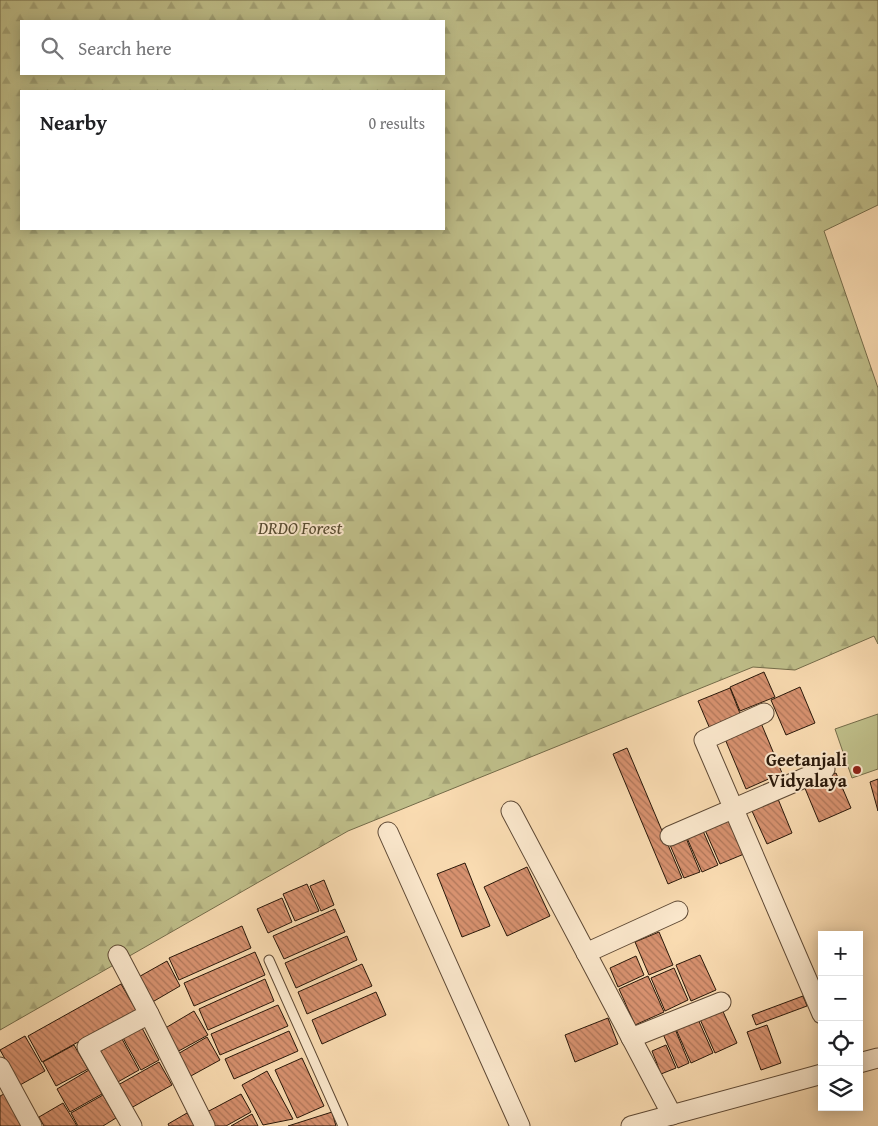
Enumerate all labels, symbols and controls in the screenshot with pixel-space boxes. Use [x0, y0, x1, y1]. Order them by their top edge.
search box [20, 20, 445, 75]
icon: search [38, 34, 66, 62]
text: Search here [78, 34, 172, 62]
text: Nearby [40, 107, 107, 138]
text: 0 results [368, 111, 425, 135]
park label: DRDO Forest [257, 514, 342, 541]
place label: Geetanjali Vidyalaya [766, 746, 848, 794]
marker: Geetanjali Vidyalaya [851, 764, 863, 776]
map controls [818, 931, 863, 1111]
button: + [818, 931, 863, 976]
button: − [818, 976, 863, 1021]
button: locate [818, 1021, 863, 1066]
button: layers [818, 1066, 863, 1111]

